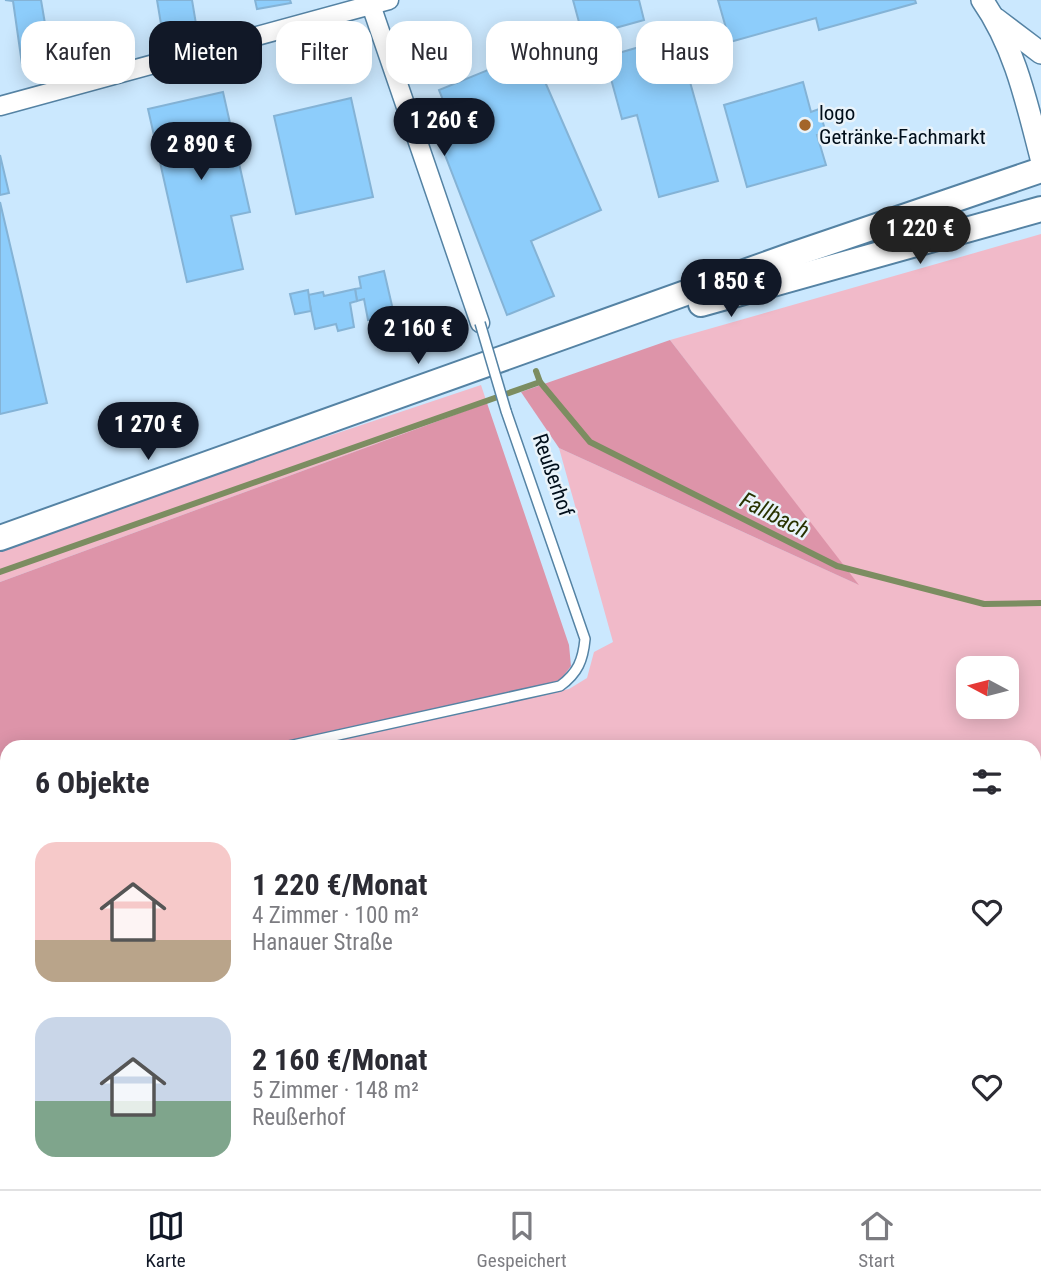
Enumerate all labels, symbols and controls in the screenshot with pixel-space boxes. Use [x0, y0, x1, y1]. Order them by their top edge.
chip: Kaufen [21, 21, 135, 84]
chip: Mieten [149, 21, 262, 84]
chip: Filter [276, 21, 372, 84]
chip: Neu [386, 21, 472, 84]
chip: Wohnung [486, 21, 622, 84]
chip: Haus [636, 21, 733, 84]
pin: 1 260 € [379, 99, 509, 158]
place label: logo Getränke-Fachmarkt [819, 101, 986, 149]
text: 1 260 € [410, 107, 478, 134]
marker: logo Getränke-Fachmarkt [797, 117, 813, 133]
pin: 2 890 € [136, 122, 266, 182]
text: 2 890 € [167, 131, 235, 158]
pin: 1 220 € [855, 206, 985, 266]
text: 1 220 € [886, 215, 954, 242]
pin: 1 850 € [666, 260, 796, 319]
text: 1 850 € [697, 268, 765, 295]
pin: 2 160 € [353, 306, 483, 366]
text: 2 160 € [384, 315, 452, 342]
pin: 1 270 € [83, 402, 213, 462]
text: 1 270 € [114, 411, 182, 438]
street label: Reußerhof [528, 431, 578, 520]
water label: Fallbach [736, 487, 814, 544]
north arrow [956, 656, 1018, 719]
map controls [956, 656, 1019, 719]
icon: filters [968, 763, 1006, 801]
text: 6 Objekte [35, 765, 150, 800]
text: 1 220 €/Monat [252, 867, 427, 902]
icon: home [91, 870, 175, 954]
icon: heart [968, 893, 1006, 931]
text: 4 Zimmer · 100 m² [252, 902, 419, 929]
text: Hanauer Straße [252, 929, 393, 956]
text: 2 160 €/Monat [252, 1042, 427, 1077]
icon: home [91, 1045, 175, 1129]
icon: heart [968, 1068, 1006, 1106]
text: 5 Zimmer · 148 m² [252, 1077, 419, 1104]
text: Reußerhof [252, 1104, 346, 1131]
tab: Karte [145, 1207, 186, 1272]
tab: Gespeichert [477, 1207, 567, 1272]
tab: Start [858, 1207, 896, 1272]

